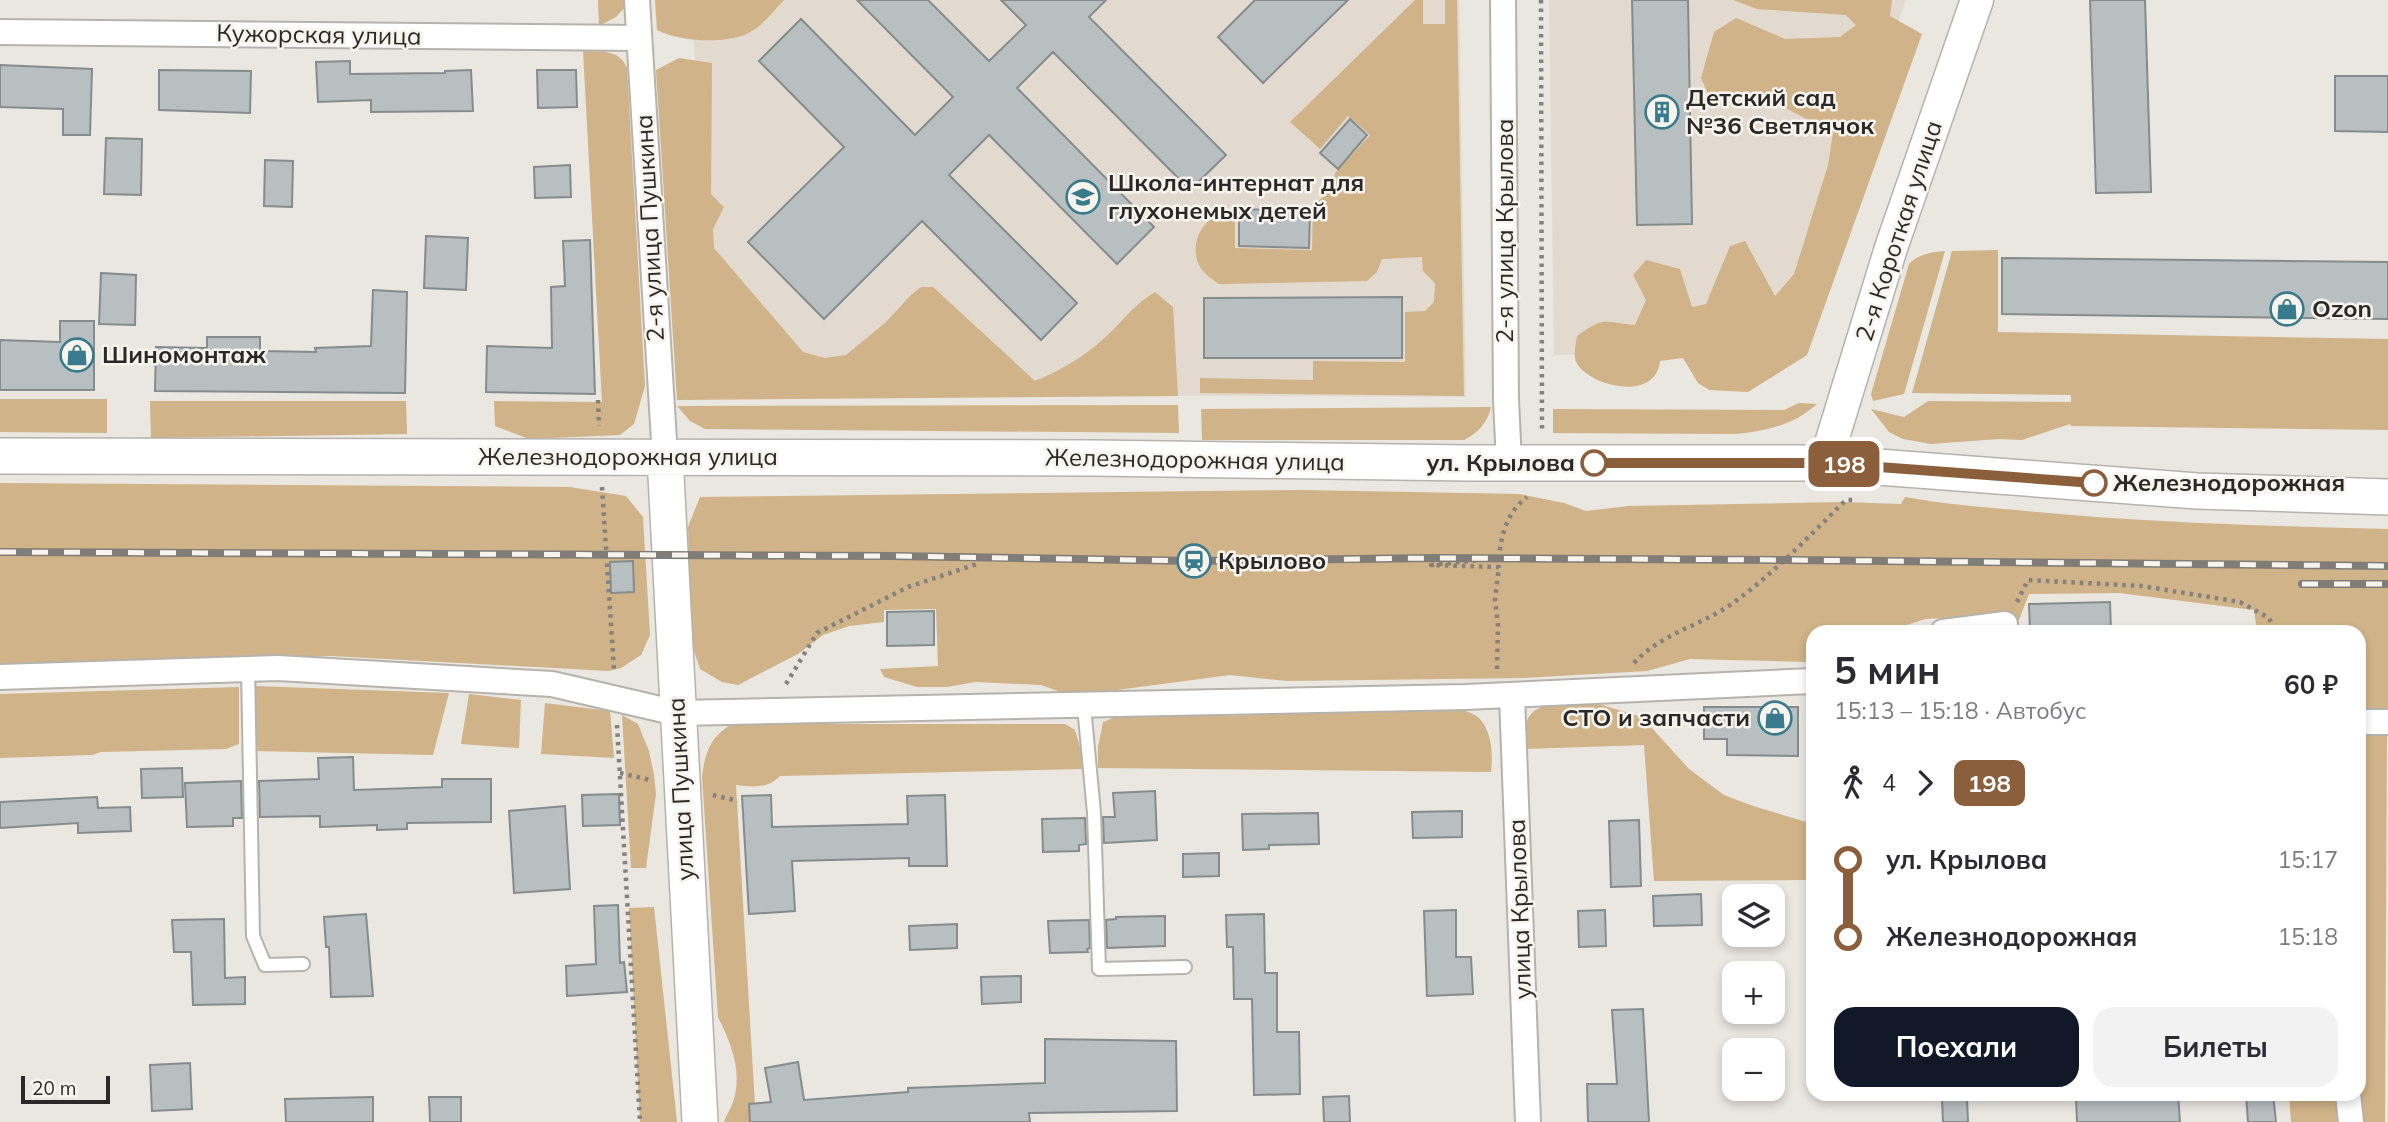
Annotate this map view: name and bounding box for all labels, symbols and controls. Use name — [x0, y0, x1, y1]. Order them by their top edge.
street label: Кужорская улица — [216, 17, 422, 51]
place label: Детский сад №36 Светлячок — [1686, 82, 1874, 140]
building icon: Детский сад №36 Светлячок — [1643, 93, 1681, 131]
street label: 2-я улица Пушкина — [628, 114, 670, 342]
street label: 2-я Короткая улица — [1848, 117, 1948, 345]
street label: 2-я улица Крылова — [1489, 119, 1519, 343]
place label: Школа-интернат для глухонемых детей — [1108, 167, 1364, 225]
school or university icon: Школа-интернат для глухонемых детей — [1064, 178, 1102, 216]
shop icon: Ozon — [2268, 290, 2306, 328]
place label: Ozon — [2312, 293, 2372, 323]
shop icon: Шиномонтаж — [58, 336, 96, 374]
place label: Шиномонтаж — [102, 339, 266, 369]
street label: Железнодорожная улица — [478, 441, 778, 471]
street label: Железнодорожная улица — [1045, 441, 1345, 477]
line badge: 198 — [1804, 441, 1884, 487]
place label: ул. Крылова — [1426, 447, 1575, 477]
text: 198 — [1822, 449, 1866, 479]
marker: ул. Крылова — [1581, 450, 1607, 476]
place label: Железнодорожная — [2113, 467, 2345, 497]
marker: Железнодорожная — [2081, 470, 2107, 496]
station icon: Крылово — [1175, 542, 1213, 580]
place label: Крылово — [1218, 545, 1326, 575]
text: 5 мин — [1834, 646, 1941, 694]
text: 60 ₽ — [2284, 668, 2338, 701]
text: 15:13 – 15:18 · Автобус — [1834, 696, 2087, 725]
street label: улица Пушкина — [660, 697, 700, 881]
shop icon: СТО и запчасти — [1756, 699, 1794, 737]
place label: СТО и запчасти — [1562, 702, 1750, 732]
icon: walk — [1834, 764, 1872, 802]
icon: forward — [1906, 764, 1944, 802]
text: 4 — [1882, 768, 1896, 797]
text: 198 — [1968, 768, 2011, 798]
street label: улица Крылова — [1501, 818, 1537, 1000]
text: ул. Крылова — [1886, 843, 2047, 876]
text: 15:17 — [2278, 845, 2338, 874]
map controls — [1722, 884, 1785, 1101]
button: layers — [1722, 884, 1785, 947]
text: Железнодорожная — [1886, 920, 2137, 953]
text: 15:18 — [2278, 922, 2338, 951]
button: + — [1722, 961, 1785, 1024]
button: Поехали — [1834, 1007, 2079, 1087]
button: Билеты — [2093, 1007, 2338, 1087]
button: − — [1722, 1038, 1785, 1101]
scale bar — [21, 1073, 110, 1105]
text: 20 m — [32, 1076, 76, 1100]

